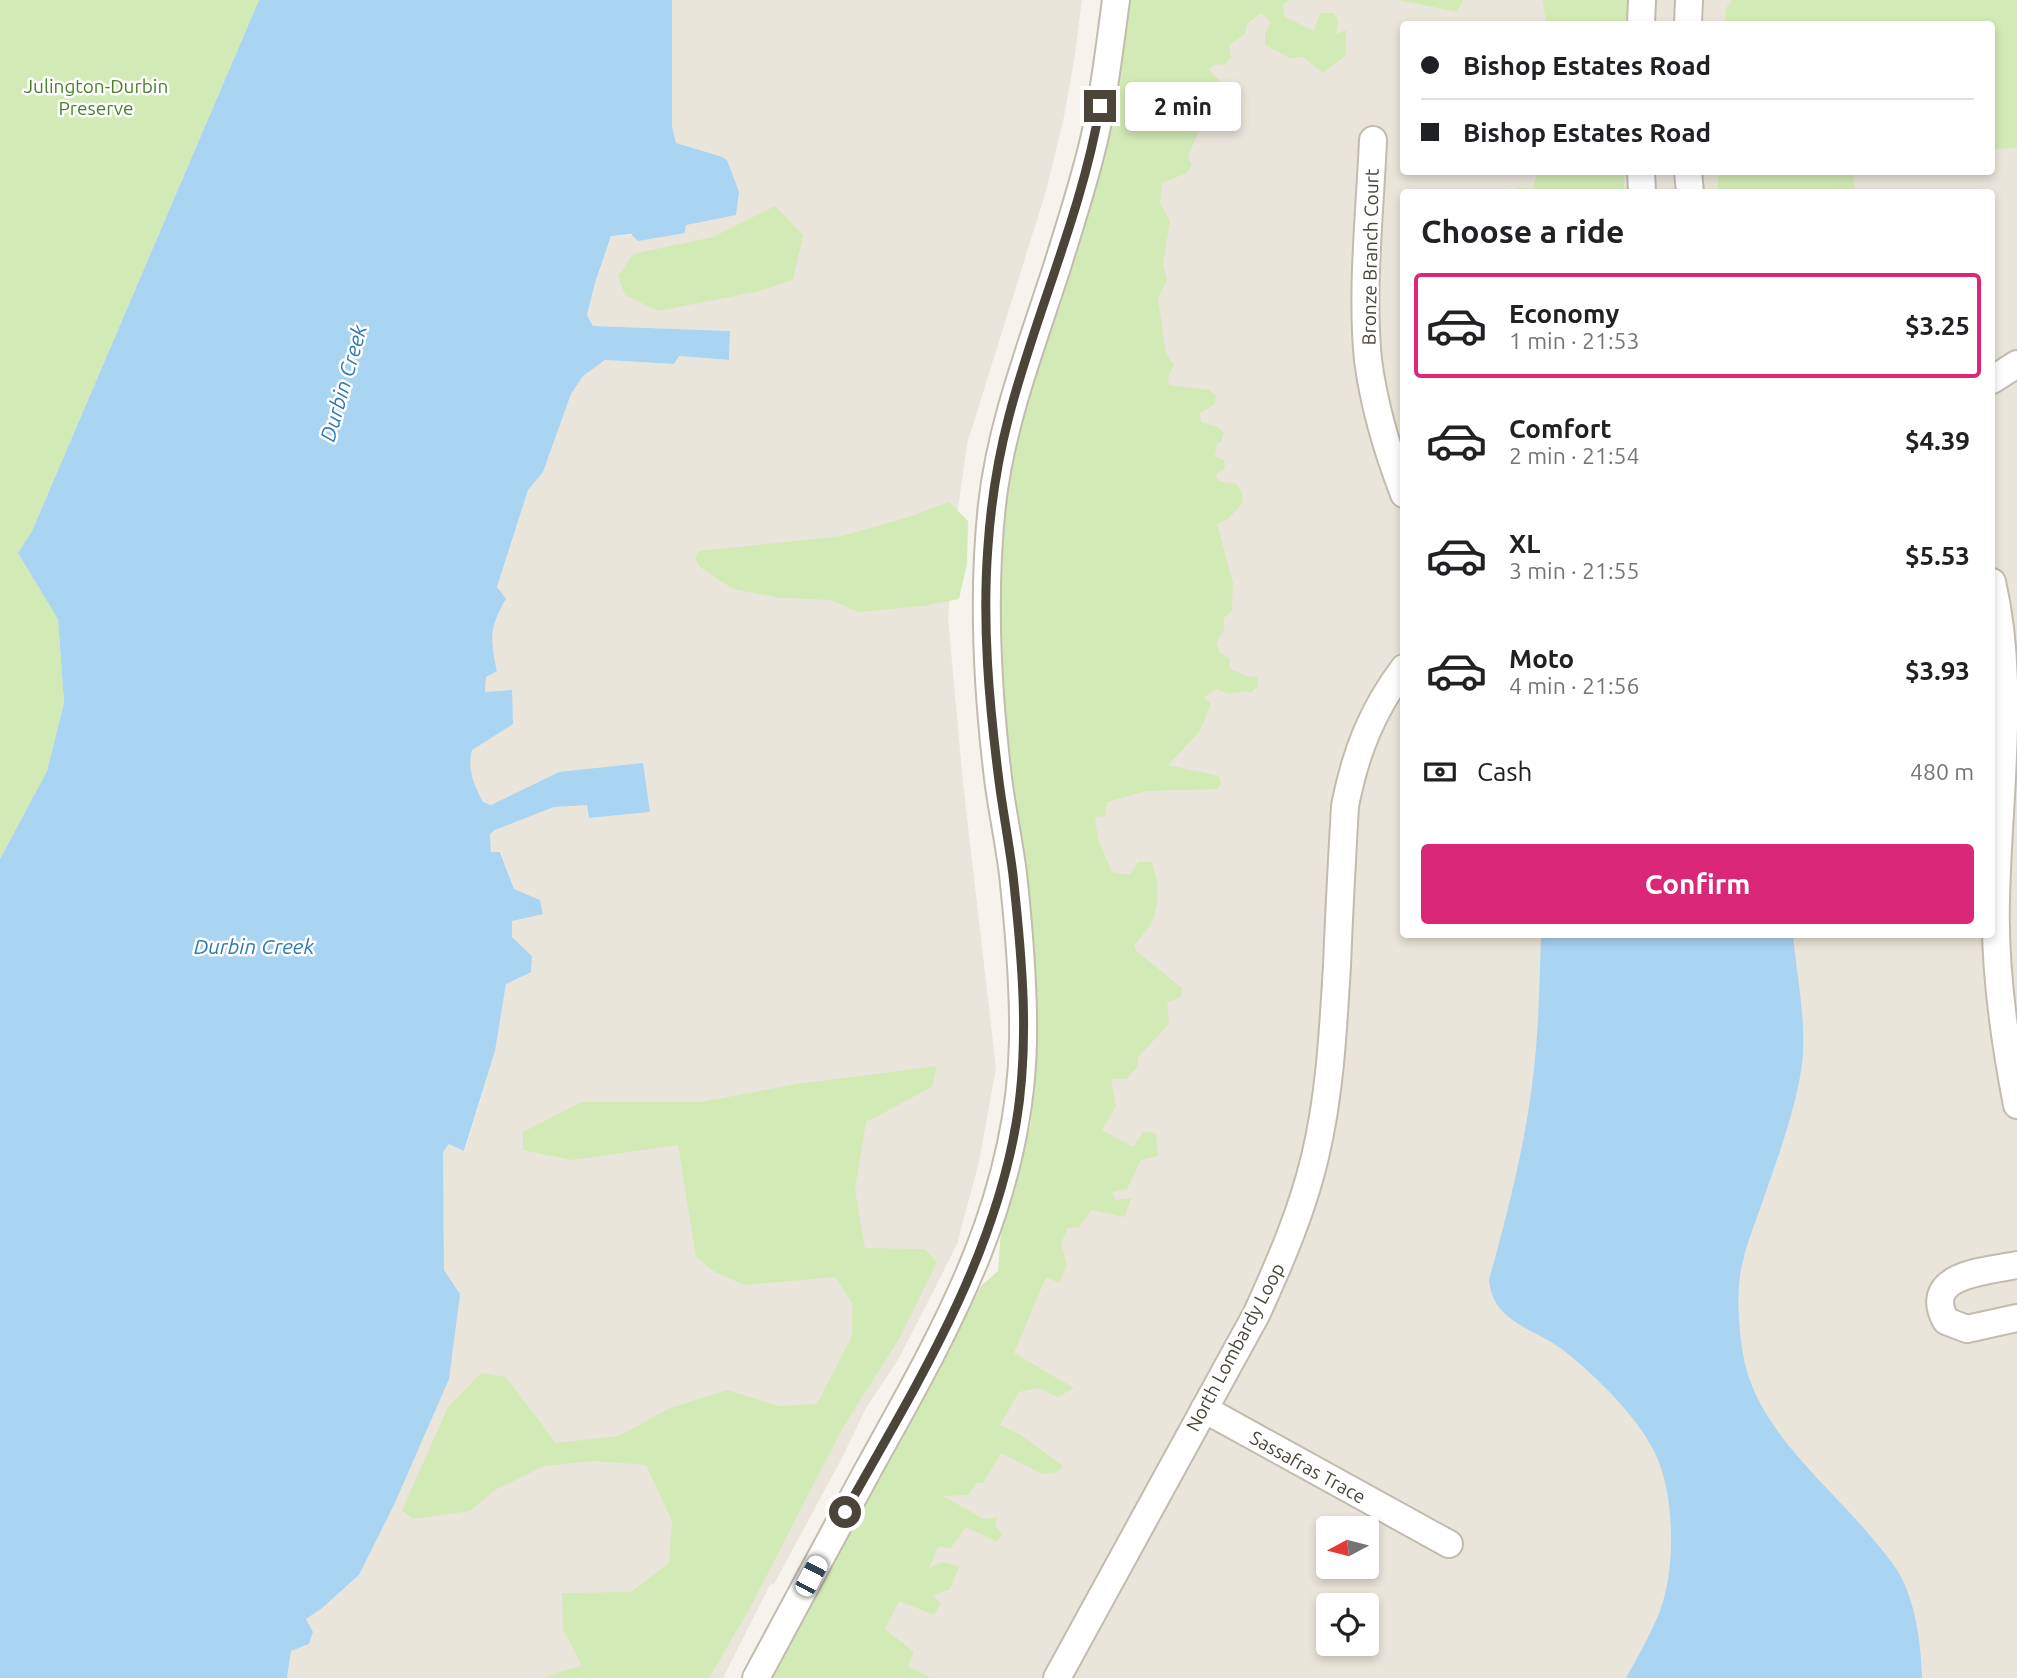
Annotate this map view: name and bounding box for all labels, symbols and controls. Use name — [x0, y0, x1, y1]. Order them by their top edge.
text: Bishop Estates Road — [1463, 51, 1711, 80]
park label: Julington-Durbin Preserve — [24, 75, 168, 119]
callout: 2 min — [1124, 82, 1240, 130]
route end — [1084, 90, 1116, 122]
text: 2 min — [1154, 94, 1212, 119]
text: Bishop Estates Road — [1463, 118, 1711, 147]
street label: Bronze Branch Court — [1357, 168, 1383, 346]
text: Choose a ride — [1421, 213, 1624, 249]
icon: car — [1425, 294, 1488, 357]
text: Economy — [1509, 299, 1619, 328]
text: $3.25 — [1905, 311, 1970, 340]
water label: Durbin Creek — [315, 322, 371, 444]
text: 1 min · 21:53 — [1509, 328, 1640, 353]
icon: car — [1425, 409, 1488, 472]
text: Comfort — [1509, 414, 1612, 443]
text: $4.39 — [1905, 426, 1970, 455]
text: 2 min · 21:54 — [1509, 443, 1640, 468]
icon: car — [1425, 524, 1488, 587]
text: XL — [1509, 529, 1540, 558]
text: $5.53 — [1905, 541, 1970, 570]
text: 3 min · 21:55 — [1509, 558, 1640, 583]
icon: car — [1425, 639, 1488, 702]
text: Moto — [1509, 644, 1574, 673]
text: $3.93 — [1905, 656, 1970, 685]
text: 4 min · 21:56 — [1509, 673, 1640, 698]
icon: cash — [1421, 753, 1459, 791]
text: Cash — [1477, 757, 1532, 786]
text: 480 m — [1910, 759, 1974, 784]
button: Confirm — [1421, 844, 1974, 924]
water label: Durbin Creek — [194, 934, 314, 958]
street label: North Lombardy Loop — [1181, 1259, 1289, 1435]
street label: Sassafras Trace — [1246, 1426, 1370, 1508]
route start — [829, 1496, 861, 1528]
north arrow — [1316, 1516, 1379, 1578]
map controls — [1316, 1516, 1379, 1656]
car — [792, 1553, 831, 1599]
button: locate — [1316, 1593, 1379, 1656]

